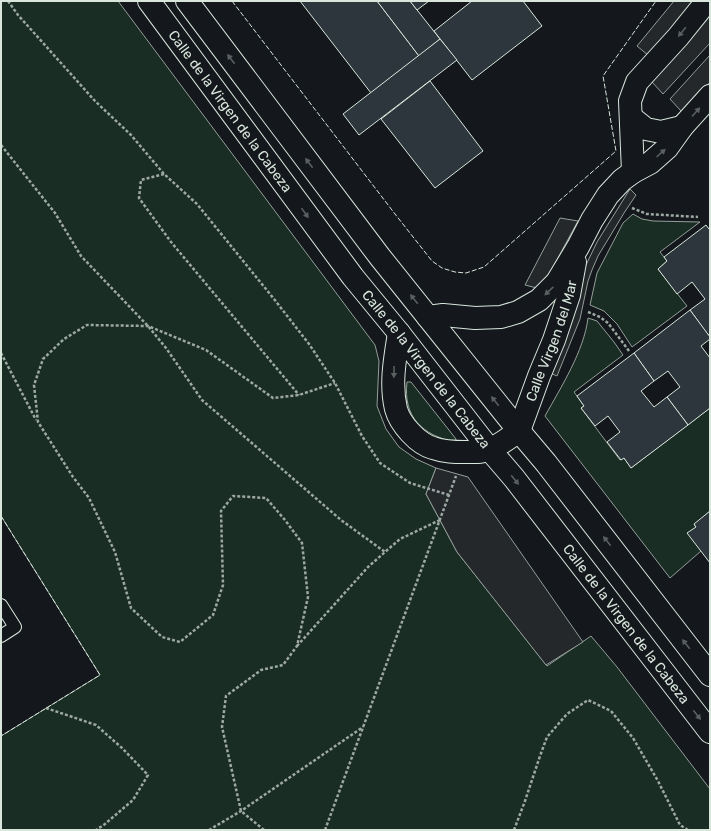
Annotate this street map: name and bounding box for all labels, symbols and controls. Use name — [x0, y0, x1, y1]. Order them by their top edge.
one-way arrow — [678, 26, 687, 37]
street label: Calle de la Virgen de la Cabeza — [165, 27, 295, 196]
one-way arrow — [226, 53, 235, 64]
one-way arrow — [691, 107, 700, 116]
one-way arrow — [655, 149, 666, 158]
one-way arrow — [305, 157, 313, 168]
one-way arrow — [301, 207, 310, 218]
street label: Calle Virgen del Mar — [522, 278, 581, 404]
one-way arrow — [544, 286, 553, 295]
street label: Calle de la Virgen de la Cabeza — [358, 287, 494, 452]
one-way arrow — [409, 293, 418, 304]
one-way arrow — [391, 366, 397, 379]
one-way arrow — [490, 395, 499, 406]
one-way arrow — [510, 474, 519, 485]
one-way arrow — [602, 536, 611, 547]
street label: Calle de la Virgen de la Cabeza — [559, 541, 693, 707]
one-way arrow — [682, 639, 690, 650]
one-way arrow — [693, 710, 702, 721]

